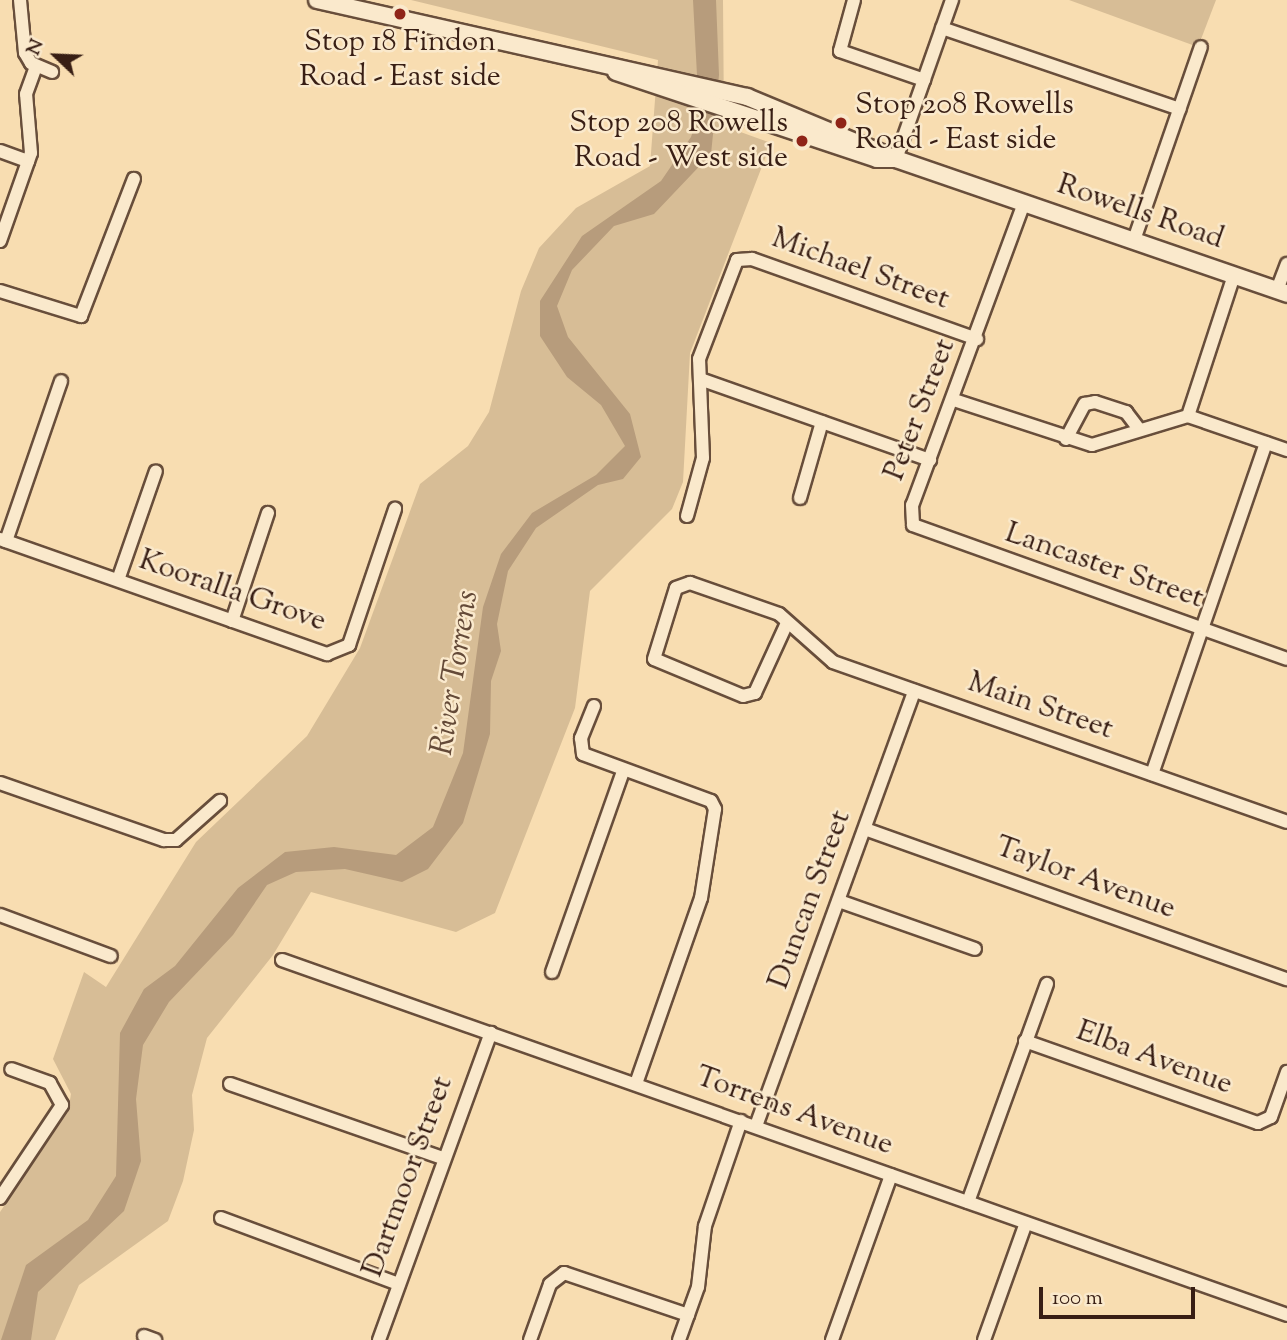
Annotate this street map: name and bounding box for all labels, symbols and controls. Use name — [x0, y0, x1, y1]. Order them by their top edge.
marker: Stop 18 Findon Road - East side — [392, 6, 408, 22]
north arrow — [21, 21, 91, 91]
place label: Stop 18 Findon Road - East side — [299, 25, 501, 96]
text: N — [21, 35, 52, 60]
place label: Stop 208 Rowells Road - East side — [855, 88, 1074, 158]
place label: Stop 208 Rowells Road - West side — [569, 106, 788, 176]
marker: Stop 208 Rowells Road - East side — [833, 115, 849, 131]
marker: Stop 208 Rowells Road - West side — [794, 133, 810, 149]
street label: Rowells Road — [1052, 168, 1228, 258]
street label: Michael Street — [766, 221, 954, 319]
street label: Peter Street — [878, 334, 964, 486]
street label: Lancaster Street — [1000, 516, 1208, 618]
street label: Kooralla Grove — [134, 543, 330, 641]
water label: River Torrens — [424, 588, 488, 758]
street label: Main Street — [963, 665, 1117, 749]
street label: Duncan Street — [762, 806, 860, 994]
street label: Taylor Avenue — [990, 830, 1180, 928]
street label: Elba Avenue — [1071, 1014, 1237, 1104]
street label: Torrens Avenue — [690, 1060, 898, 1164]
street label: Dartmoor Street — [356, 1072, 462, 1282]
scale bar — [1042, 1274, 1198, 1318]
text: 100 m — [1052, 1284, 1103, 1314]

